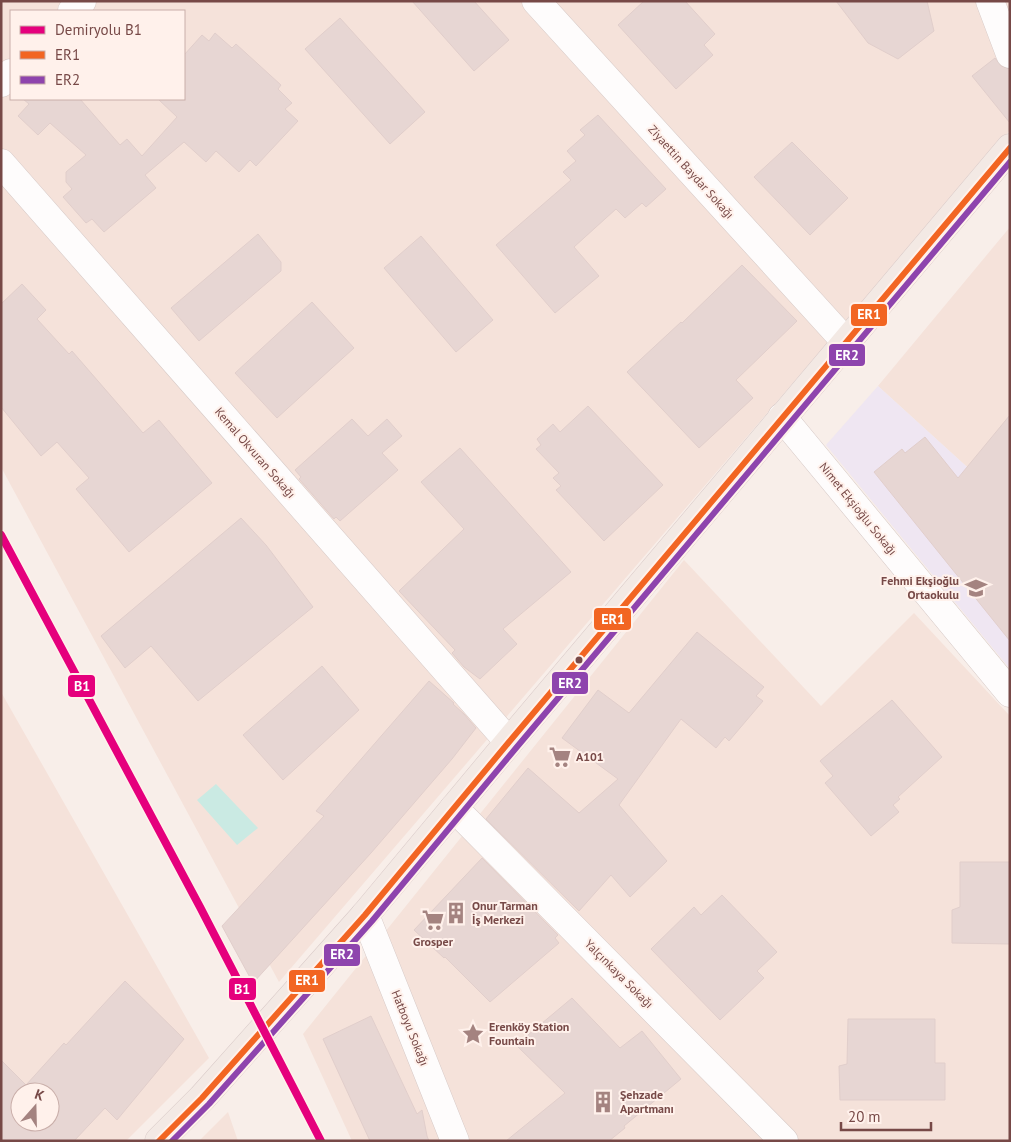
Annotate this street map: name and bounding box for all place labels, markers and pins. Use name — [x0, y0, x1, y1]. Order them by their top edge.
place label: Fehmi Ekşioğlu Ortaokulu — [881, 573, 959, 602]
school or university icon: Fehmi Ekşioğlu Ortaokulu — [963, 575, 989, 601]
unlabelled marker — [574, 655, 584, 665]
supermarket icon: A101 — [547, 744, 573, 770]
place label: A101 — [576, 749, 604, 764]
place label: Onur Tarman İş Merkezi — [472, 898, 538, 927]
building icon: Onur Tarman İş Merkezi — [443, 900, 469, 926]
supermarket icon: Grosper — [420, 907, 446, 933]
place label: Grosper — [413, 934, 454, 949]
place label: Erenköy Station Fountain — [489, 1019, 569, 1048]
place icon: Erenköy Station Fountain — [460, 1021, 486, 1047]
place label: Şehzade Apartmanı — [620, 1087, 674, 1116]
building icon: Şehzade Apartmanı — [590, 1089, 616, 1115]

